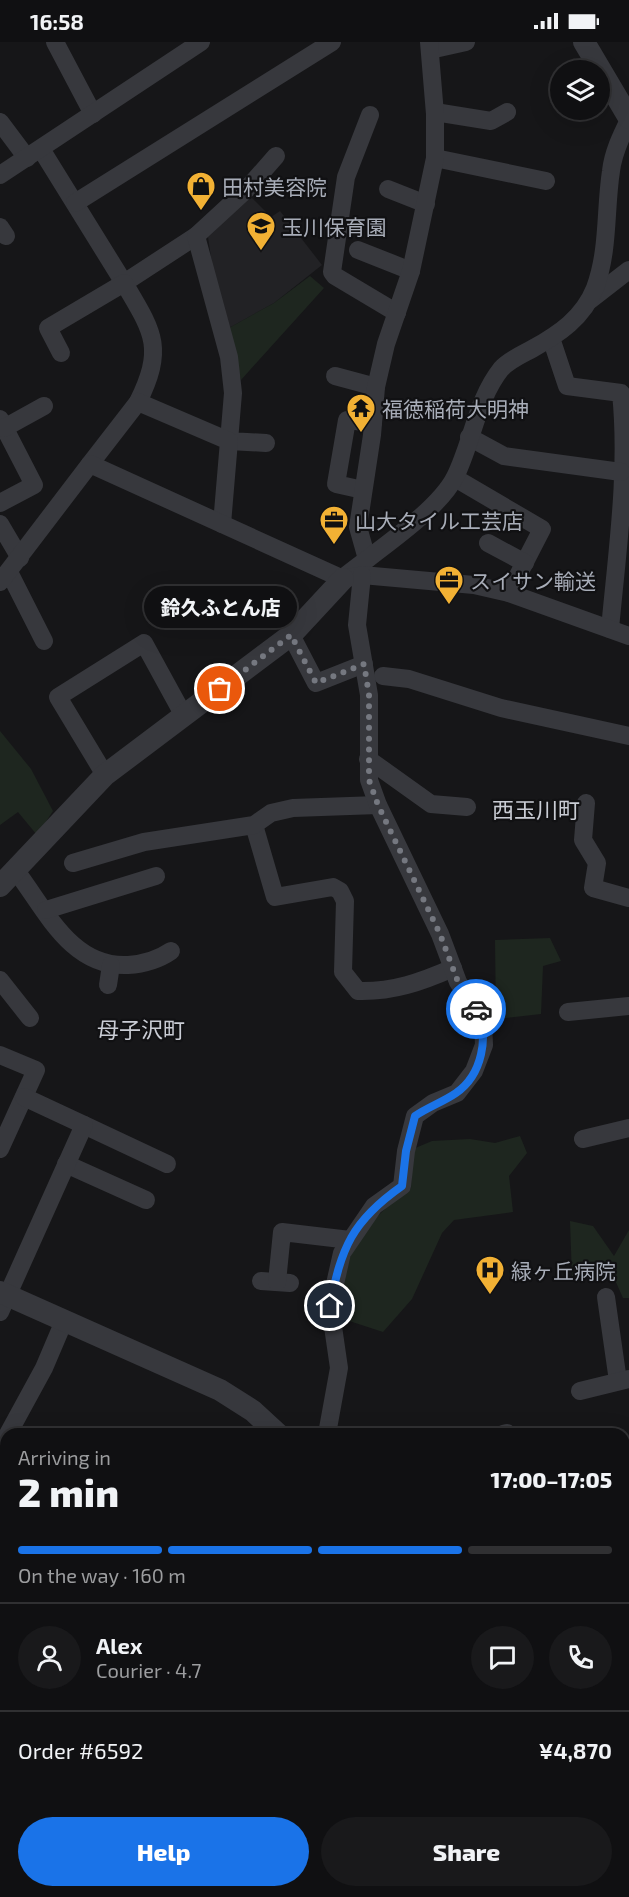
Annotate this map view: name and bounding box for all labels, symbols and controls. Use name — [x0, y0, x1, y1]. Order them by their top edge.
text: 16:58 — [30, 8, 84, 34]
map controls — [550, 60, 610, 120]
button: layers — [550, 60, 610, 120]
shop icon: 田村美容院 — [185, 170, 217, 212]
place label: 田村美容院 — [222, 174, 327, 199]
school or university icon: 玉川保育園 — [245, 210, 277, 252]
place label: 玉川保育園 — [282, 214, 387, 239]
temple icon: 福徳稲荷大明神 — [345, 392, 377, 434]
place label: 福徳稲荷大明神 — [382, 396, 529, 421]
office icon: 山大タイル工芸店 — [318, 504, 350, 546]
place label: 山大タイル工芸店 — [355, 508, 523, 533]
office icon: スイサン輸送 — [433, 564, 465, 606]
place label: スイサン輸送 — [470, 568, 596, 593]
callout: 鈴久ふとん店 — [144, 587, 296, 629]
text: 鈴久ふとん店 — [161, 595, 281, 619]
pin — [194, 663, 245, 714]
icon: bag — [203, 672, 236, 705]
district label: 西玉川町 — [492, 796, 580, 822]
courier — [446, 979, 506, 1039]
icon: car — [460, 993, 493, 1026]
district label: 母子沢町 — [97, 1016, 185, 1042]
hospital icon: 緑ヶ丘病院 — [474, 1254, 506, 1296]
place label: 緑ヶ丘病院 — [511, 1258, 616, 1283]
pin — [304, 1280, 355, 1331]
icon: home — [313, 1289, 346, 1322]
text: Arriving in — [18, 1445, 111, 1469]
text: 17:00–17:05 — [491, 1466, 612, 1492]
text: 2 min — [18, 1468, 119, 1515]
text: On the way · 160 m — [18, 1563, 186, 1587]
button: person — [18, 1626, 81, 1689]
button: chat — [471, 1626, 534, 1689]
button: phone — [549, 1626, 612, 1689]
text: Alex — [96, 1632, 142, 1658]
text: Courier · 4.7 — [96, 1658, 202, 1682]
text: Order #6592 — [18, 1737, 143, 1763]
text: ¥4,870 — [539, 1737, 612, 1763]
button: Help — [18, 1817, 309, 1886]
button: Share — [321, 1817, 612, 1886]

